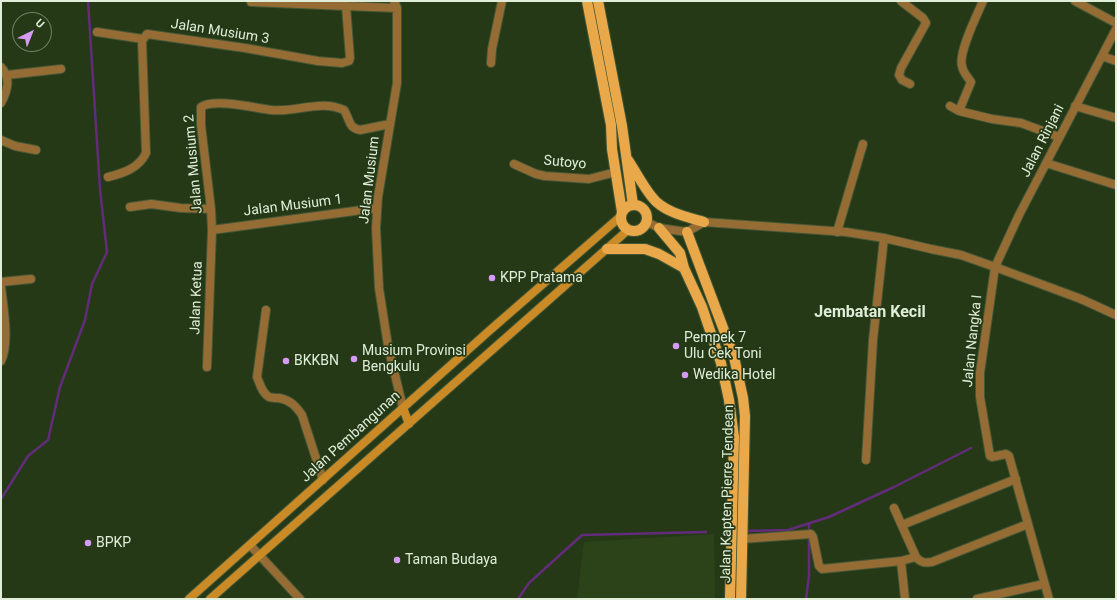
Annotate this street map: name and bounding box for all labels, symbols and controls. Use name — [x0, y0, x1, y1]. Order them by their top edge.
north arrow — [12, 12, 52, 52]
text: U — [33, 16, 47, 31]
street label: Jalan Musium 3 — [170, 16, 270, 48]
street label: Jalan Rinjani — [1017, 102, 1069, 180]
street label: Jalan Musium 2 — [181, 114, 207, 214]
street label: Jalan Musium — [356, 135, 384, 225]
street label: Sutoyo — [543, 153, 587, 173]
street label: Jalan Musium 1 — [243, 192, 343, 220]
street label: Jalan Ketua — [187, 261, 207, 335]
place label: KPP Pratama — [500, 270, 583, 286]
marker: KPP Pratama — [487, 273, 497, 283]
street label: Jalan Nangka I — [960, 294, 986, 388]
district label: Jembatan Kecil — [814, 303, 926, 323]
place label: Pempek 7 Ulu Cek Toni — [684, 330, 762, 362]
marker: Pempek 7 Ulu Cek Toni — [671, 341, 681, 351]
place label: Musium Provinsi Bengkulu — [362, 343, 466, 376]
place label: BKKBN — [294, 353, 339, 369]
marker: Musium Provinsi Bengkulu — [349, 354, 359, 364]
marker: BKKBN — [281, 356, 291, 366]
place label: Wedika Hotel — [693, 367, 775, 383]
marker: Wedika Hotel — [680, 370, 690, 380]
street label: Jalan Pembangunan — [298, 388, 404, 486]
street label: Jalan Kapten Pierre Tendean — [718, 405, 738, 583]
place label: BPKP — [96, 535, 131, 551]
marker: BPKP — [83, 538, 93, 548]
place label: Taman Budaya — [405, 552, 497, 568]
marker: Taman Budaya — [392, 555, 402, 565]

